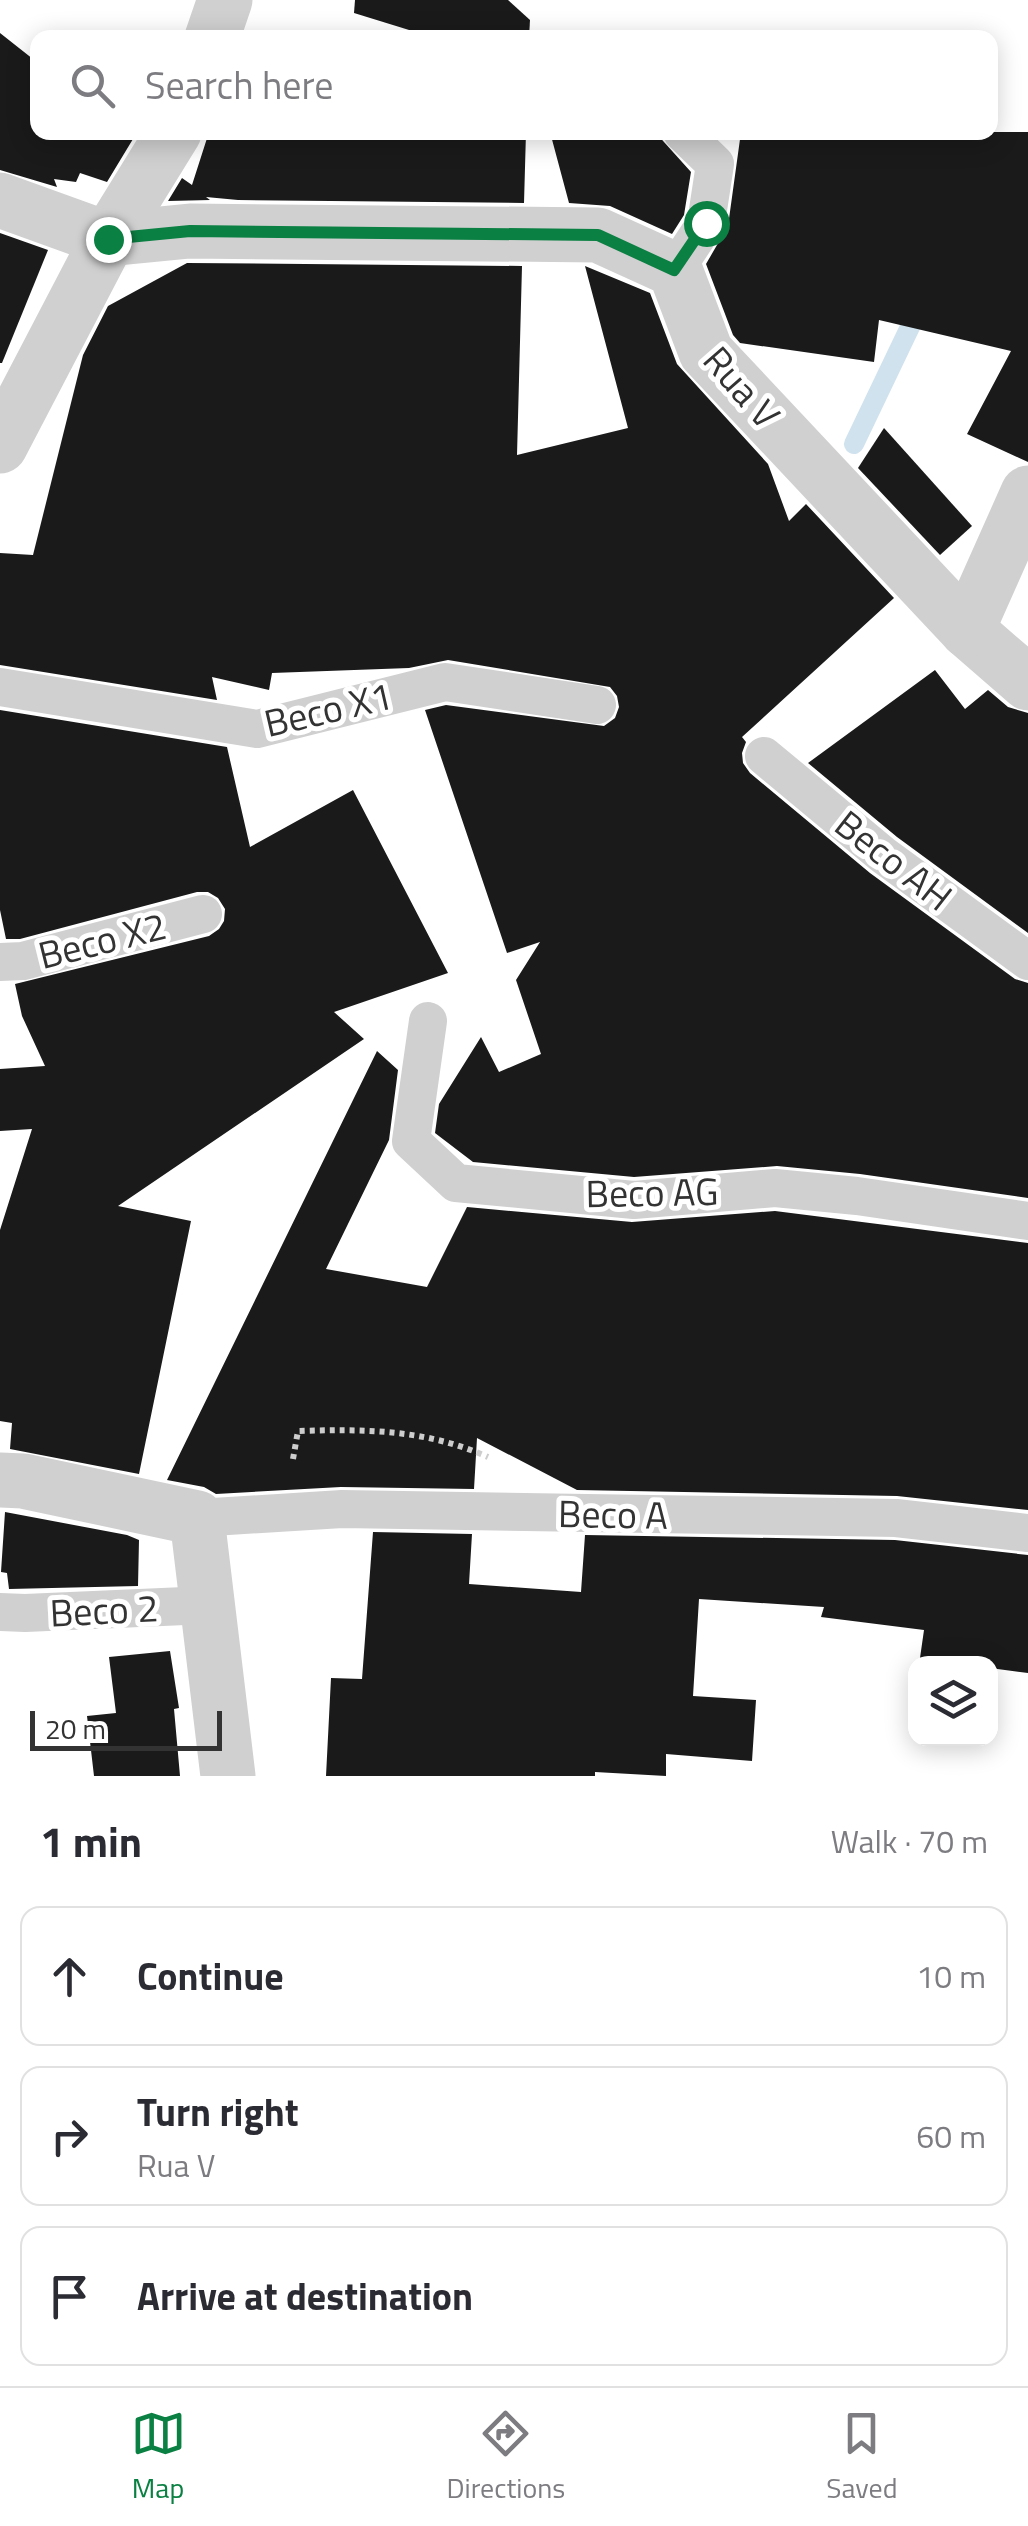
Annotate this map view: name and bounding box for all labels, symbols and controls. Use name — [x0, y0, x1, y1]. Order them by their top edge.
search box — [30, 30, 998, 140]
text: Search here — [145, 56, 333, 114]
icon: search — [65, 58, 120, 113]
route start — [684, 201, 730, 247]
route end — [86, 217, 132, 263]
street label: Rua V — [690, 333, 794, 441]
street label: Beco X1 — [258, 666, 398, 752]
street label: Beco AH — [823, 795, 965, 925]
street label: Beco X2 — [32, 896, 172, 984]
street label: Beco AG — [585, 1162, 719, 1222]
street label: Beco A — [557, 1484, 669, 1544]
street label: Beco 2 — [48, 1578, 160, 1642]
map controls — [908, 1656, 998, 1746]
button: layers — [908, 1656, 998, 1746]
scale bar — [30, 1706, 222, 1750]
text: 20 m — [45, 1707, 106, 1750]
text: 1 min — [40, 1809, 142, 1873]
text: Walk · 70 m — [831, 1817, 988, 1865]
text: Continue — [137, 1947, 284, 2005]
icon: ahead — [42, 1949, 97, 2004]
text: 10 m — [916, 1952, 986, 2000]
text: Turn right — [137, 2083, 299, 2141]
icon: right — [42, 2109, 97, 2164]
text: 60 m — [916, 2112, 986, 2160]
text: Rua V — [137, 2141, 215, 2189]
text: Arrive at destination — [137, 2267, 473, 2325]
icon: arrive — [42, 2269, 97, 2324]
tab: Map — [131, 2406, 186, 2509]
tab: Directions — [447, 2406, 565, 2509]
tab: Saved — [826, 2406, 897, 2509]

